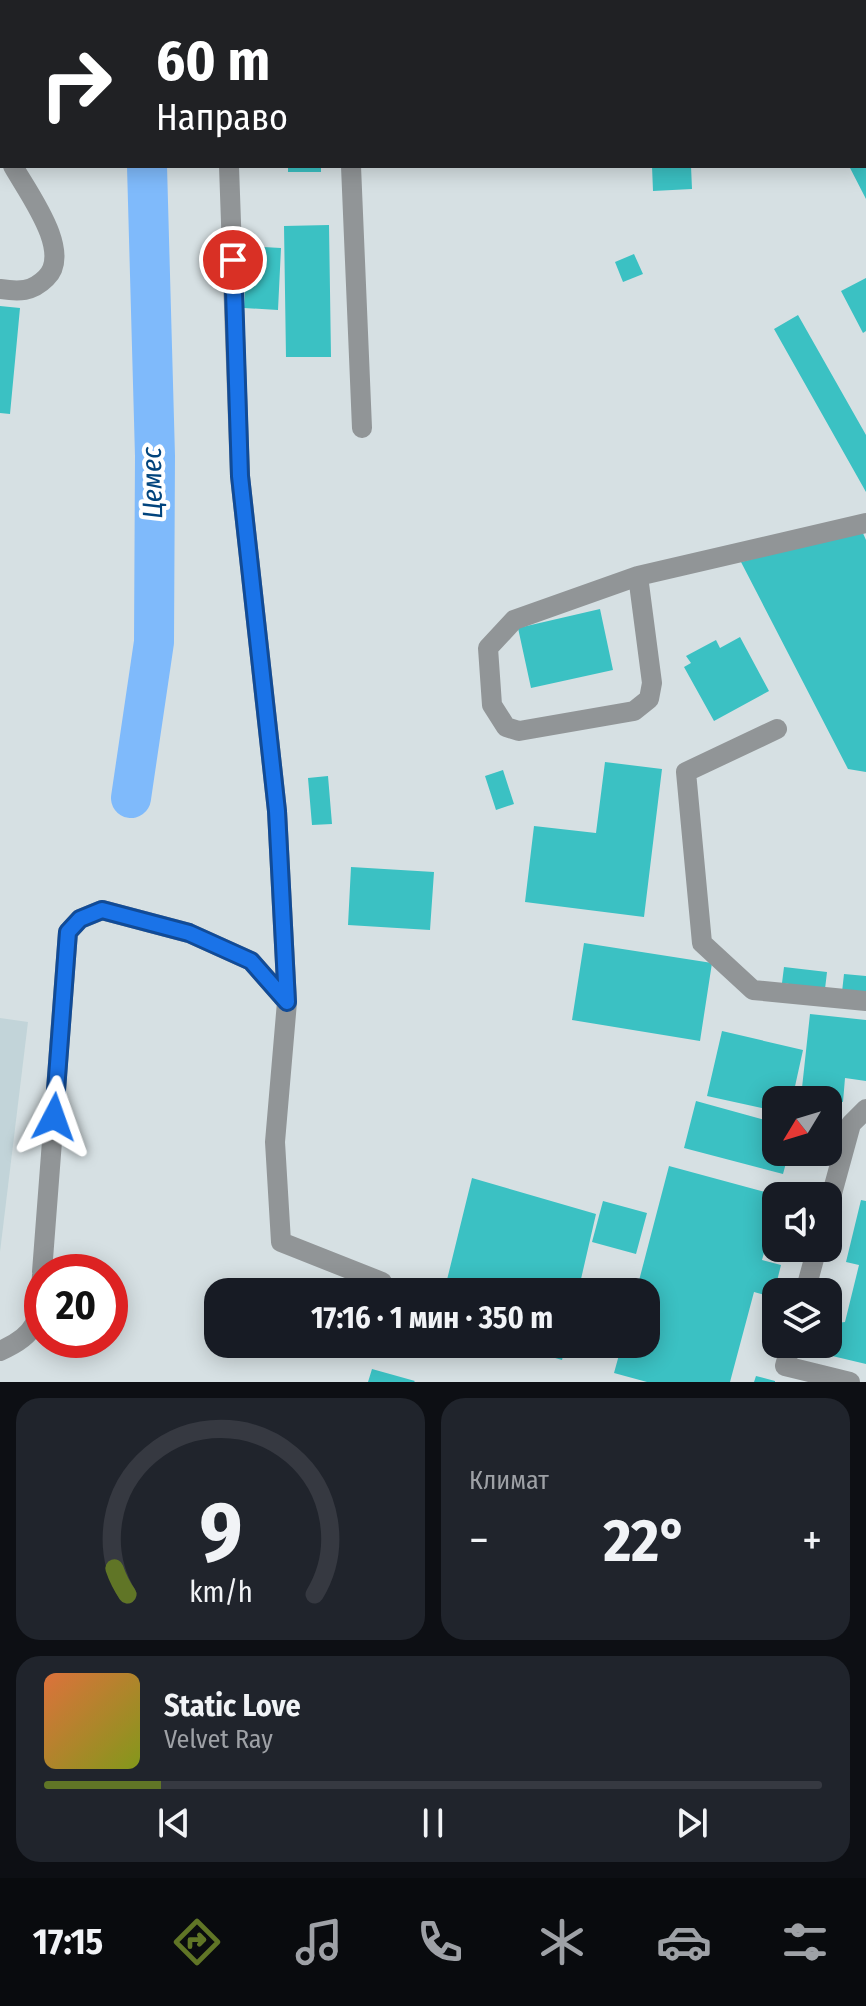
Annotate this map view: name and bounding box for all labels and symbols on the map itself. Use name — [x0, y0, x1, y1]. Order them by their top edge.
pin — [199, 226, 267, 294]
water label: Цемес — [135, 446, 169, 519]
position arrow — [12, 1075, 96, 1159]
north arrow — [762, 1086, 842, 1166]
speed limit sign: 20 — [24, 1254, 128, 1358]

